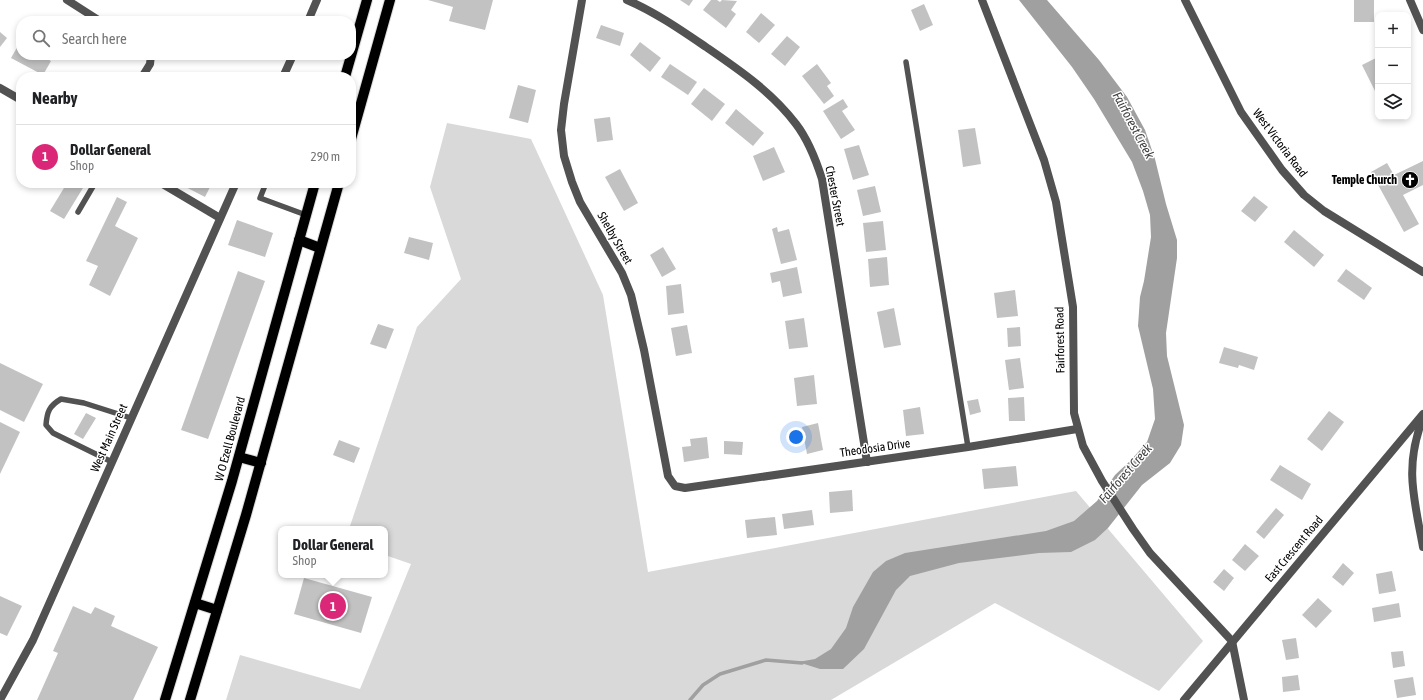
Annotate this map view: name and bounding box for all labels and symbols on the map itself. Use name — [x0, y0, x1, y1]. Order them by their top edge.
water label: Fairforest Creek — [1110, 89, 1158, 161]
street label: West Victoria Road — [1250, 106, 1310, 180]
street label: Chester Street — [822, 165, 848, 228]
church icon: Temple Church — [1400, 170, 1420, 190]
place label: Temple Church — [1332, 173, 1397, 187]
street label: Shelby Street — [594, 209, 636, 267]
street label: Fairforest Road — [1052, 307, 1068, 373]
street label: W O Ezell Boulevard — [212, 395, 248, 483]
street label: West Main Street — [88, 401, 131, 474]
your location — [786, 427, 806, 447]
street label: Theodosia Drive — [839, 436, 911, 460]
water label: Fairforest Creek — [1096, 440, 1155, 506]
street label: East Crescent Road — [1262, 513, 1326, 585]
pin: 1 — [320, 591, 346, 621]

